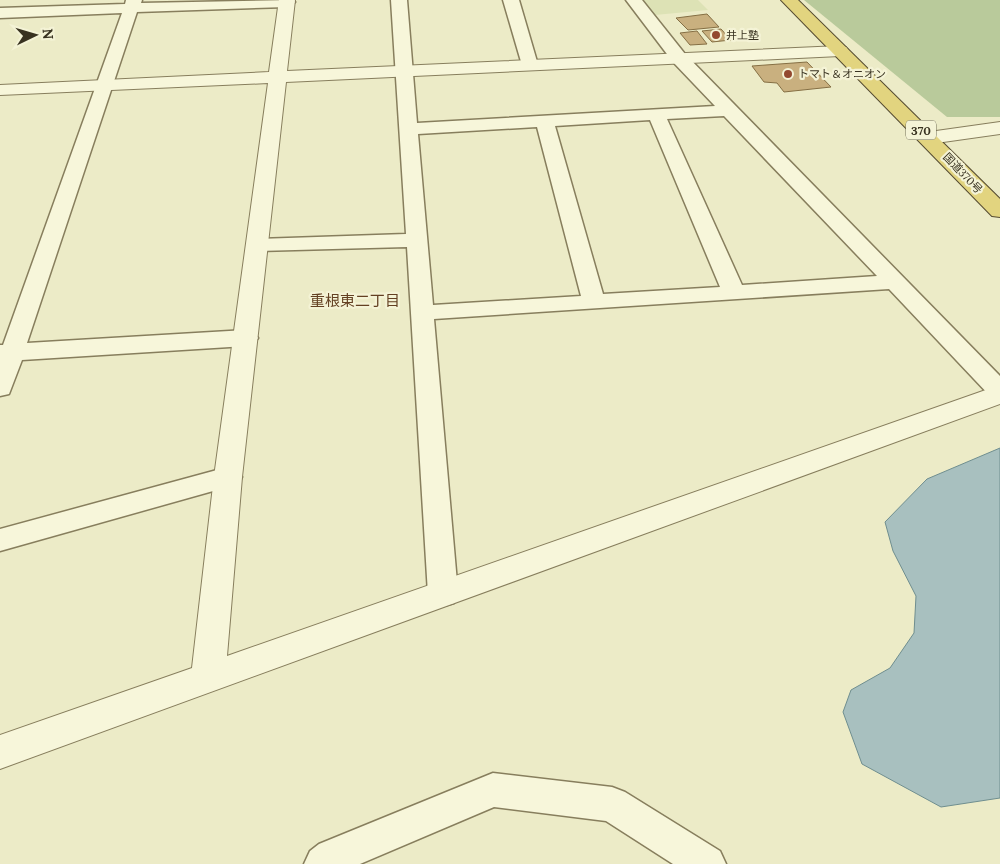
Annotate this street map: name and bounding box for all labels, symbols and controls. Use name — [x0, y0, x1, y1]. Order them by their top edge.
north arrow — [10, 10, 60, 60]
text: N — [39, 28, 57, 40]
place label: 井上塾 — [726, 28, 759, 42]
marker: 井上塾 — [710, 29, 722, 41]
place label: トマト＆オニオン — [798, 67, 886, 81]
marker: トマト＆オニオン — [782, 68, 794, 80]
road number: 370 — [906, 120, 936, 140]
street label: 国道370号 — [940, 150, 986, 196]
district label: 重根東二丁目 — [310, 291, 400, 310]

